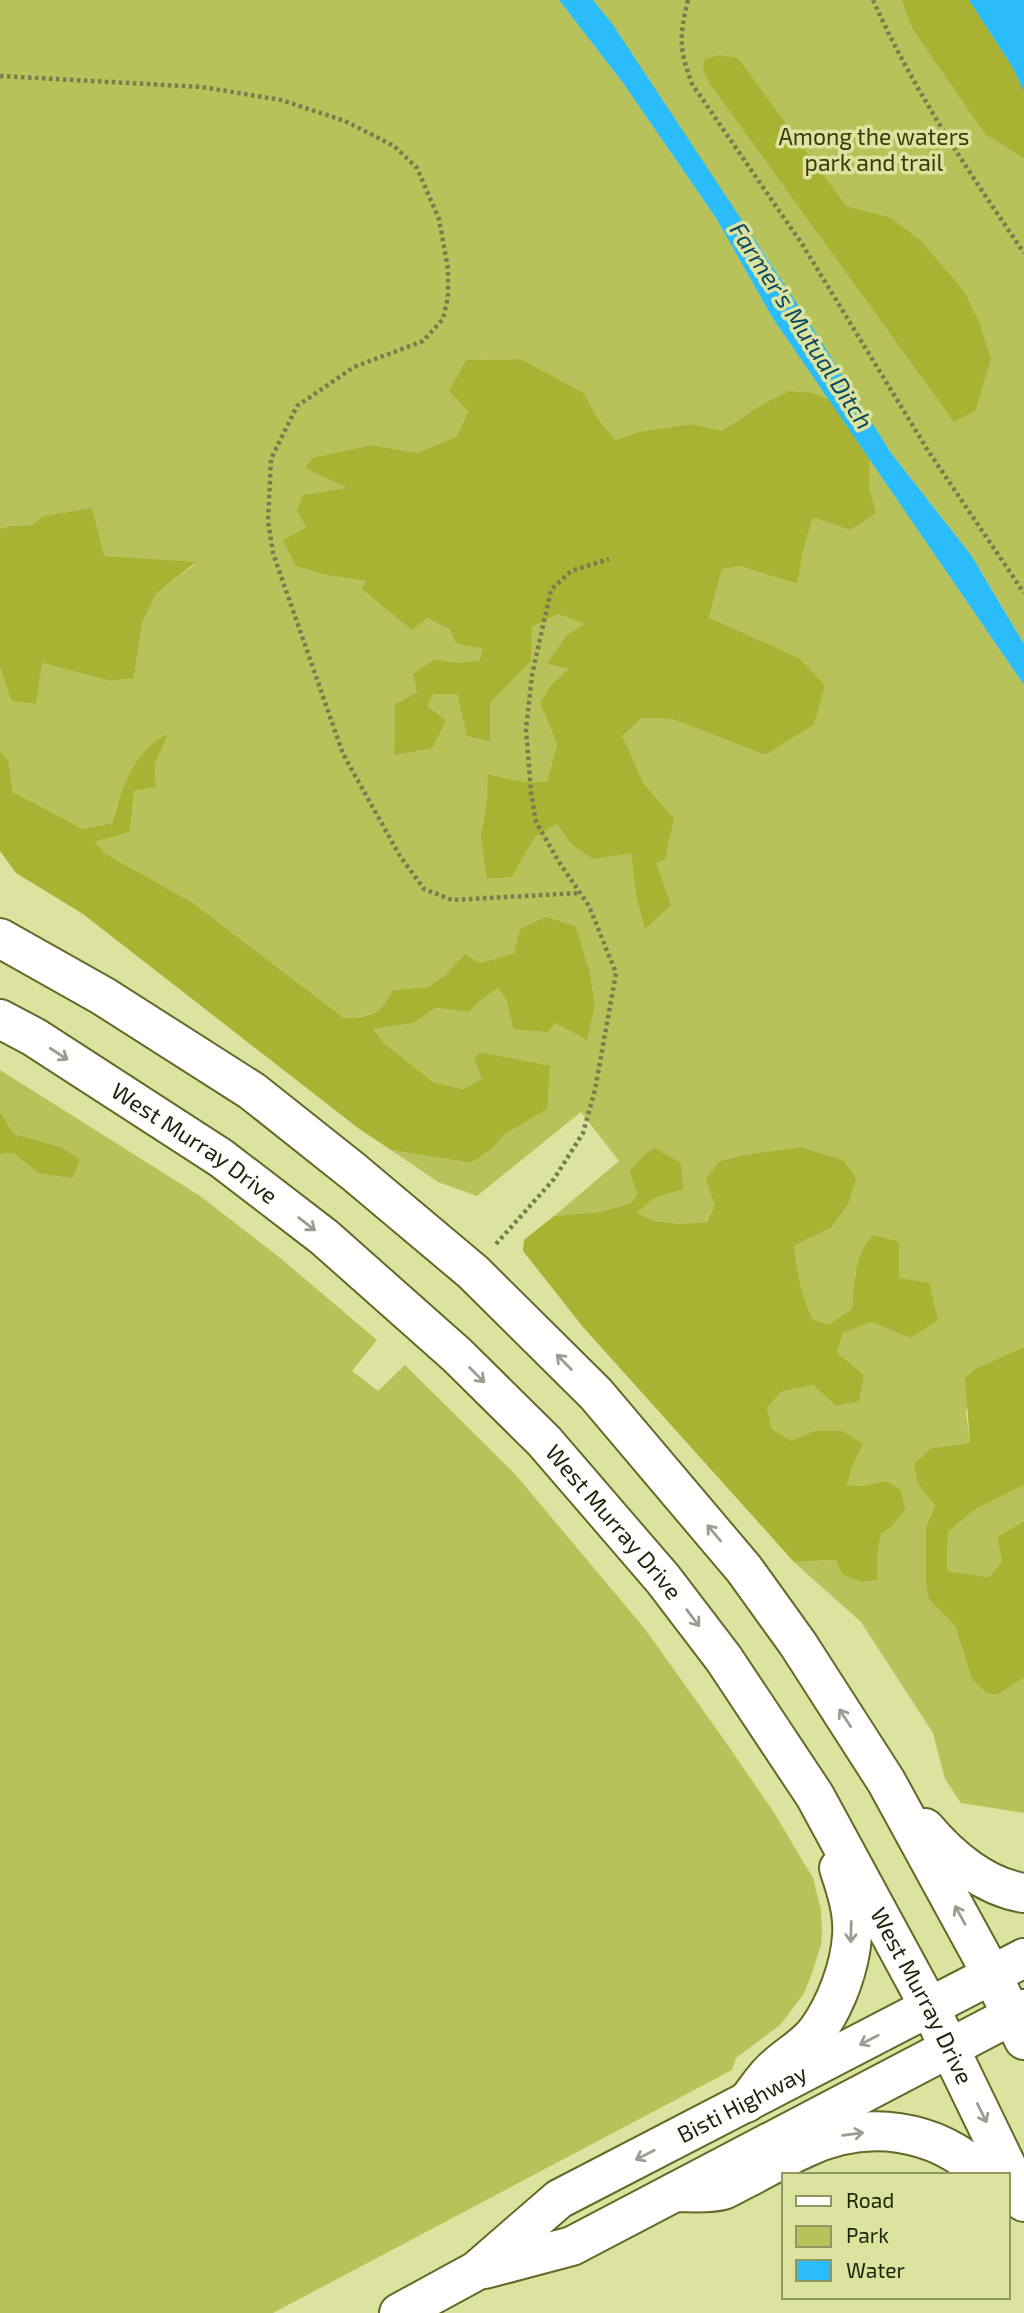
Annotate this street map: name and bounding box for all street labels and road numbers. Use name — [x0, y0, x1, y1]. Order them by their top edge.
street label: West Murray Drive — [107, 1076, 284, 1209]
street label: West Murray Drive — [540, 1438, 688, 1605]
street label: West Murray Drive — [865, 1902, 980, 2088]
street label: Bisti Highway — [672, 2058, 811, 2148]

